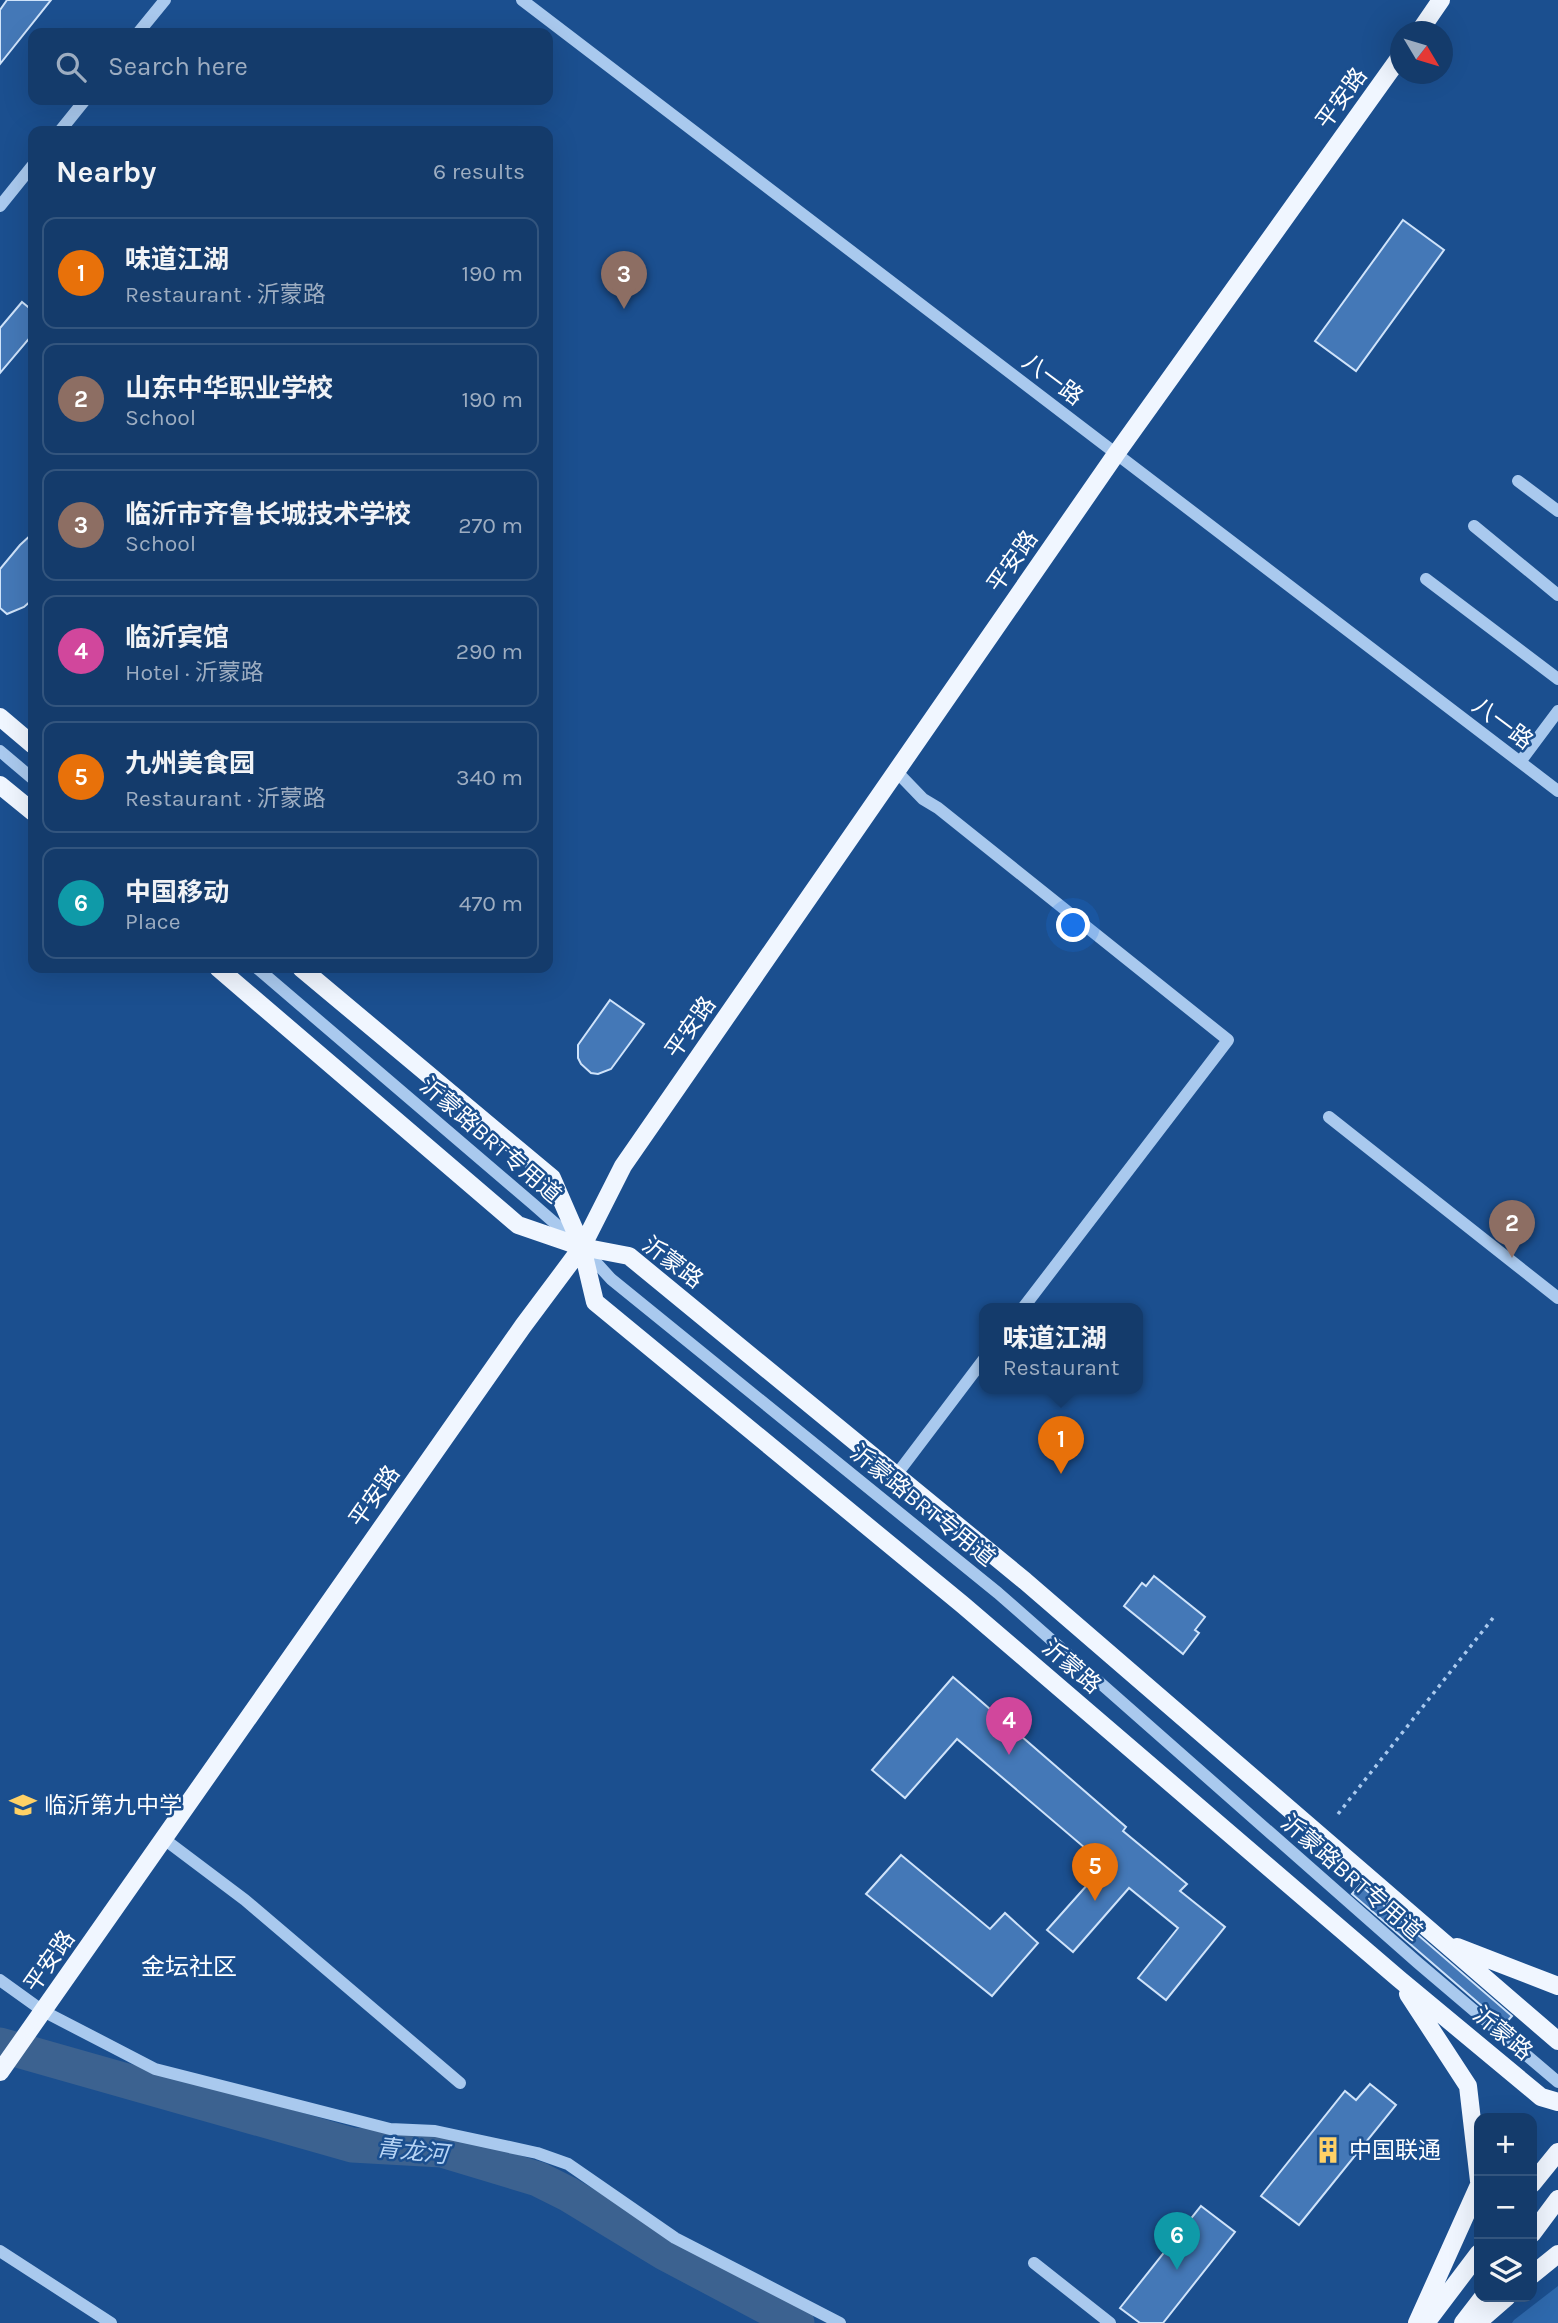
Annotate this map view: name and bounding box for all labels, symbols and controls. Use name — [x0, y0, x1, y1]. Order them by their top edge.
north arrow — [1390, 21, 1453, 84]
search box — [28, 28, 553, 105]
icon: search — [52, 48, 90, 86]
text: Search here — [108, 51, 248, 82]
street label: 平安路 — [1310, 62, 1373, 134]
text: Nearby — [56, 154, 156, 190]
text: 6 results — [433, 158, 525, 185]
text: 味道江湖 — [125, 244, 229, 275]
pin: 3 — [601, 251, 647, 309]
text: 1 — [77, 260, 85, 287]
text: 190 m — [461, 260, 523, 287]
text: Restaurant · 沂蒙路 — [125, 281, 326, 308]
street label: 八一路 — [1017, 348, 1088, 411]
text: 山东中华职业学校 — [125, 373, 333, 404]
text: 2 — [74, 386, 88, 413]
text: 190 m — [461, 386, 523, 413]
text: School — [125, 404, 196, 431]
text: 临沂市齐鲁长城技术学校 — [125, 499, 411, 530]
text: 3 — [74, 512, 88, 539]
text: 270 m — [458, 512, 523, 539]
street label: 平安路 — [982, 525, 1043, 597]
text: School — [125, 530, 196, 557]
text: 临沂宾馆 — [125, 622, 229, 653]
text: 4 — [74, 638, 88, 665]
text: 290 m — [456, 638, 523, 665]
text: Hotel · 沂蒙路 — [125, 659, 264, 686]
street label: 八一路 — [1467, 692, 1538, 755]
text: 九州美食园 — [125, 748, 255, 779]
text: 5 — [74, 764, 88, 791]
text: 340 m — [456, 764, 523, 791]
text: Restaurant · 沂蒙路 — [125, 785, 326, 812]
text: 中国移动 — [125, 877, 229, 908]
text: 6 — [74, 890, 88, 917]
text: 470 m — [459, 890, 523, 917]
text: Place — [125, 908, 181, 935]
your location — [1056, 908, 1090, 942]
street label: 平安路 — [660, 991, 721, 1063]
street label: 沂蒙路BRT专用道 — [415, 1072, 567, 1209]
pin: 2 — [1489, 1200, 1535, 1258]
street label: 沂蒙路 — [637, 1231, 708, 1294]
popup — [979, 1303, 1143, 1394]
text: 味道江湖 — [1003, 1323, 1107, 1354]
text: Restaurant — [1003, 1354, 1119, 1381]
pin: 1 — [1038, 1416, 1084, 1474]
street label: 沂蒙路BRT专用道 — [845, 1439, 1000, 1572]
street label: 平安路 — [344, 1460, 405, 1532]
street label: 沂蒙路 — [1037, 1634, 1107, 1699]
pin: 4 — [986, 1697, 1032, 1755]
school or university icon: 临沂第九中学 — [8, 1790, 38, 1820]
place label: 临沂第九中学 — [44, 1792, 182, 1819]
street label: 沂蒙路BRT专用道 — [1276, 1809, 1428, 1946]
pin: 5 — [1072, 1843, 1118, 1901]
street label: 平安路 — [19, 1925, 80, 1997]
district label: 金坛社区 — [141, 1953, 237, 1981]
street label: 沂蒙路 — [1468, 2001, 1538, 2066]
map controls — [1474, 2113, 1537, 2302]
button: + — [1474, 2113, 1537, 2176]
water label: 青龙河 — [375, 2133, 453, 2169]
building icon: 中国联通 — [1313, 2135, 1343, 2165]
place label: 中国联通 — [1349, 2137, 1441, 2164]
button: − — [1474, 2176, 1537, 2239]
pin: 6 — [1154, 2212, 1200, 2270]
button: layers — [1474, 2239, 1537, 2302]

